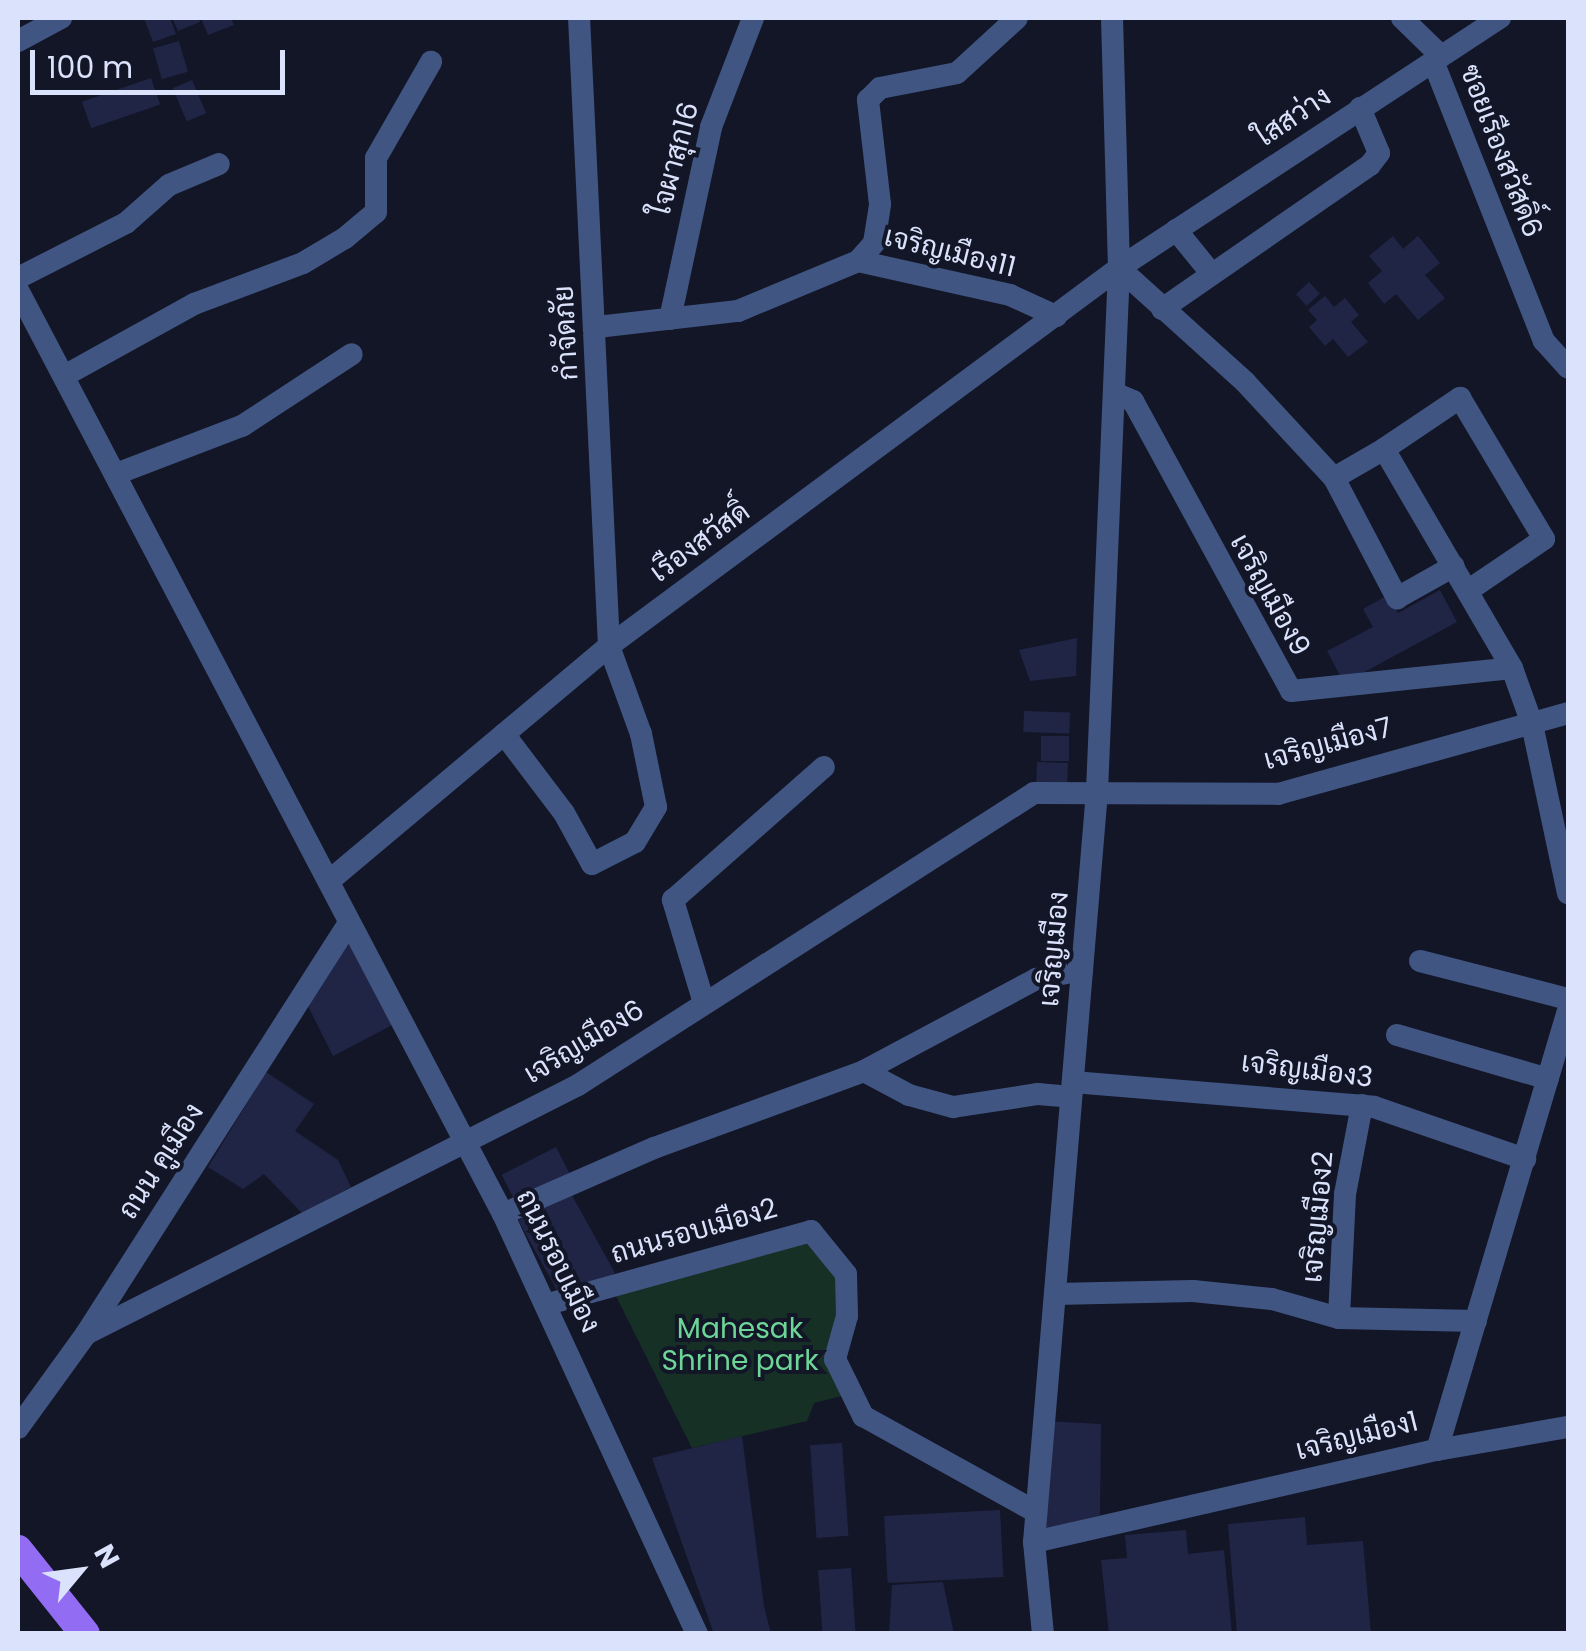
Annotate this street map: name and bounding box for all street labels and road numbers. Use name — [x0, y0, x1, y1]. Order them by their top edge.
street label: ซอยเรืองสวัสดิ์6 — [1453, 60, 1549, 242]
street label: ใสสว่าง — [1249, 80, 1337, 154]
street label: ใจผาสุก16 — [644, 99, 706, 219]
street label: เจริญเมือง11 — [881, 219, 1019, 285]
street label: กำจัดภัย — [547, 285, 585, 381]
street label: เรืองสวัสดิ์ — [644, 495, 756, 589]
street label: เจริญเมือง9 — [1223, 528, 1317, 662]
street label: เจริญเมือง7 — [1260, 711, 1396, 777]
street label: เจริญเมือง — [1032, 890, 1076, 1008]
street label: เจริญเมือง6 — [518, 993, 650, 1091]
street label: เจริญเมือง3 — [1239, 1045, 1375, 1095]
street label: ถนน คูเมือง — [111, 1097, 211, 1225]
street label: เจริญเมือง2 — [1296, 1150, 1340, 1284]
street label: ถนนรอบเมือง — [509, 1184, 607, 1338]
street label: ถนนรอบเมือง2 — [607, 1191, 781, 1271]
street label: เจริญเมือง1 — [1292, 1405, 1422, 1467]

